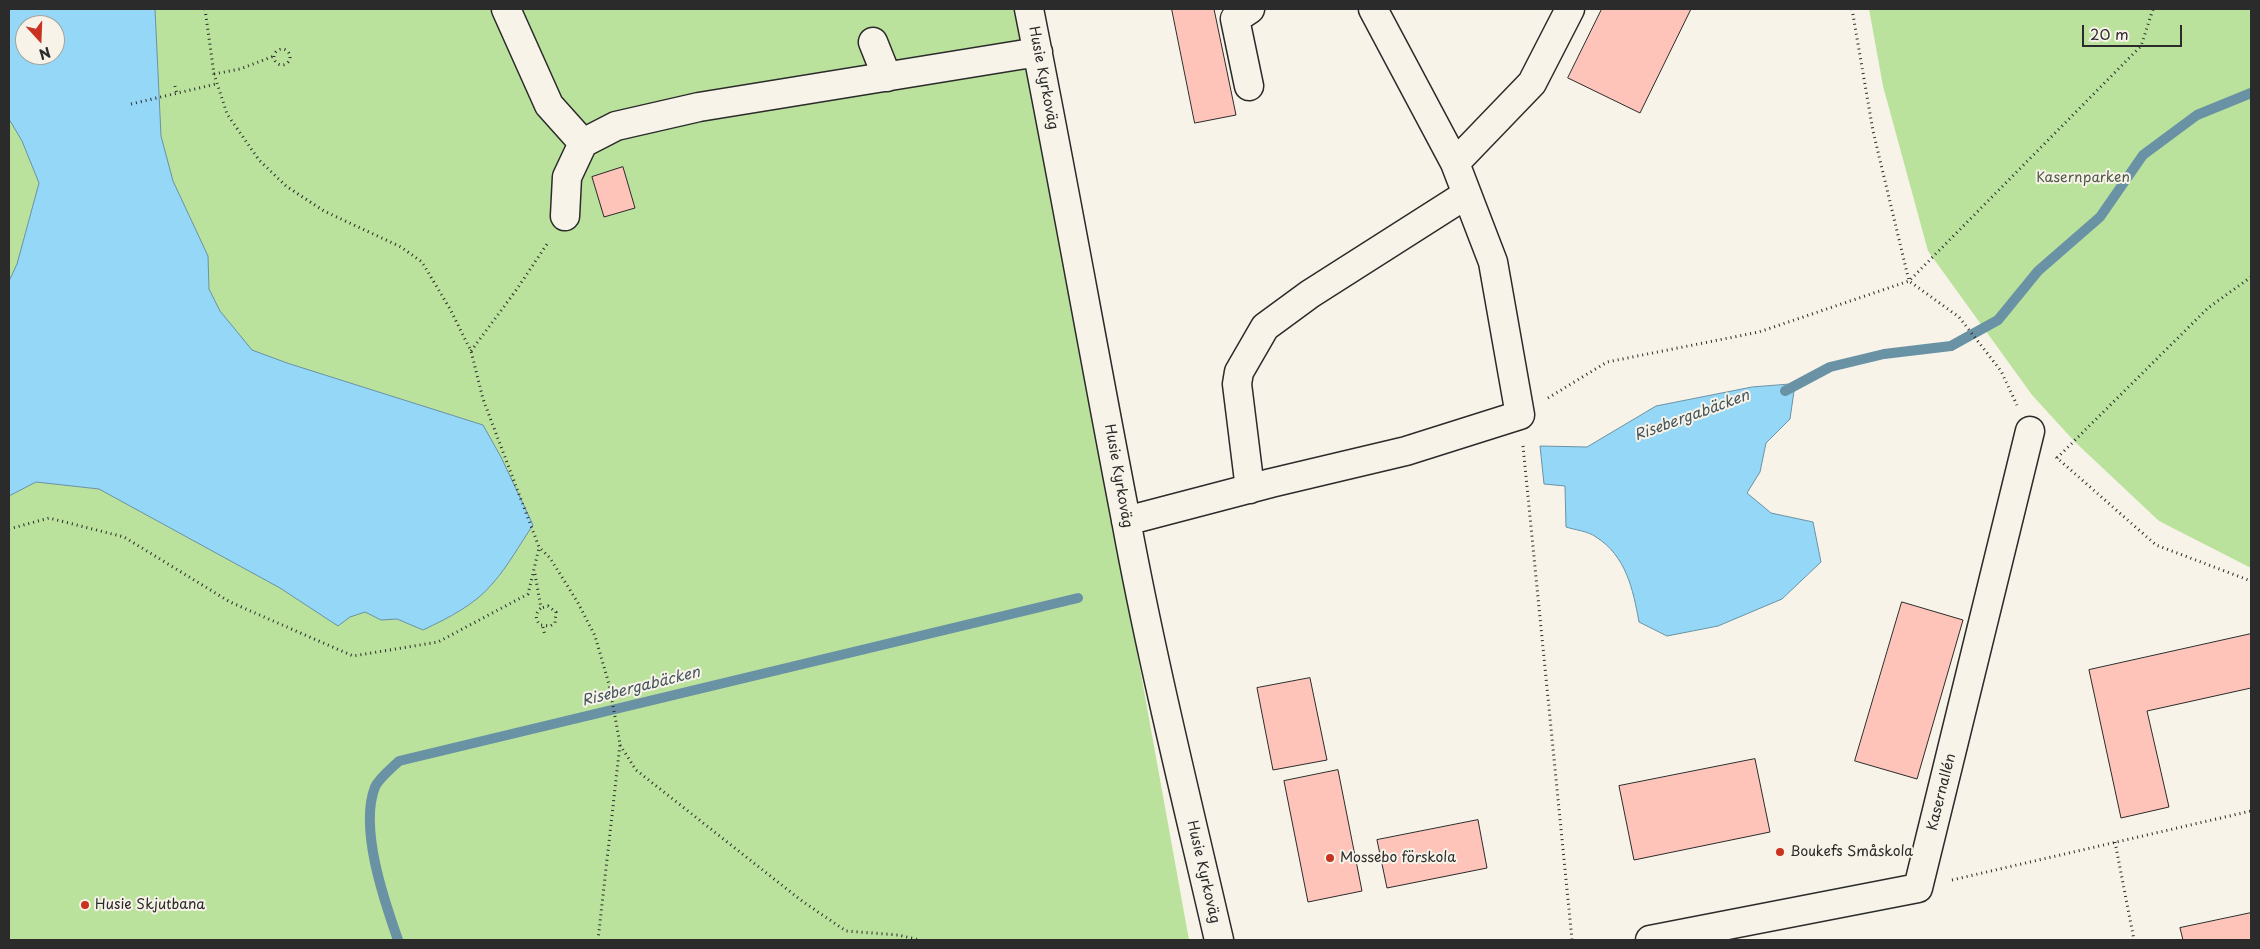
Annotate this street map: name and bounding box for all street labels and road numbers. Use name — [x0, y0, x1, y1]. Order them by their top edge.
street label: Husie Kyrkoväg — [1025, 25, 1061, 131]
street label: Husie Kyrkoväg — [1101, 423, 1135, 529]
street label: Kasernallén — [1924, 752, 1960, 832]
street label: Husie Kyrkoväg — [1183, 819, 1223, 925]

